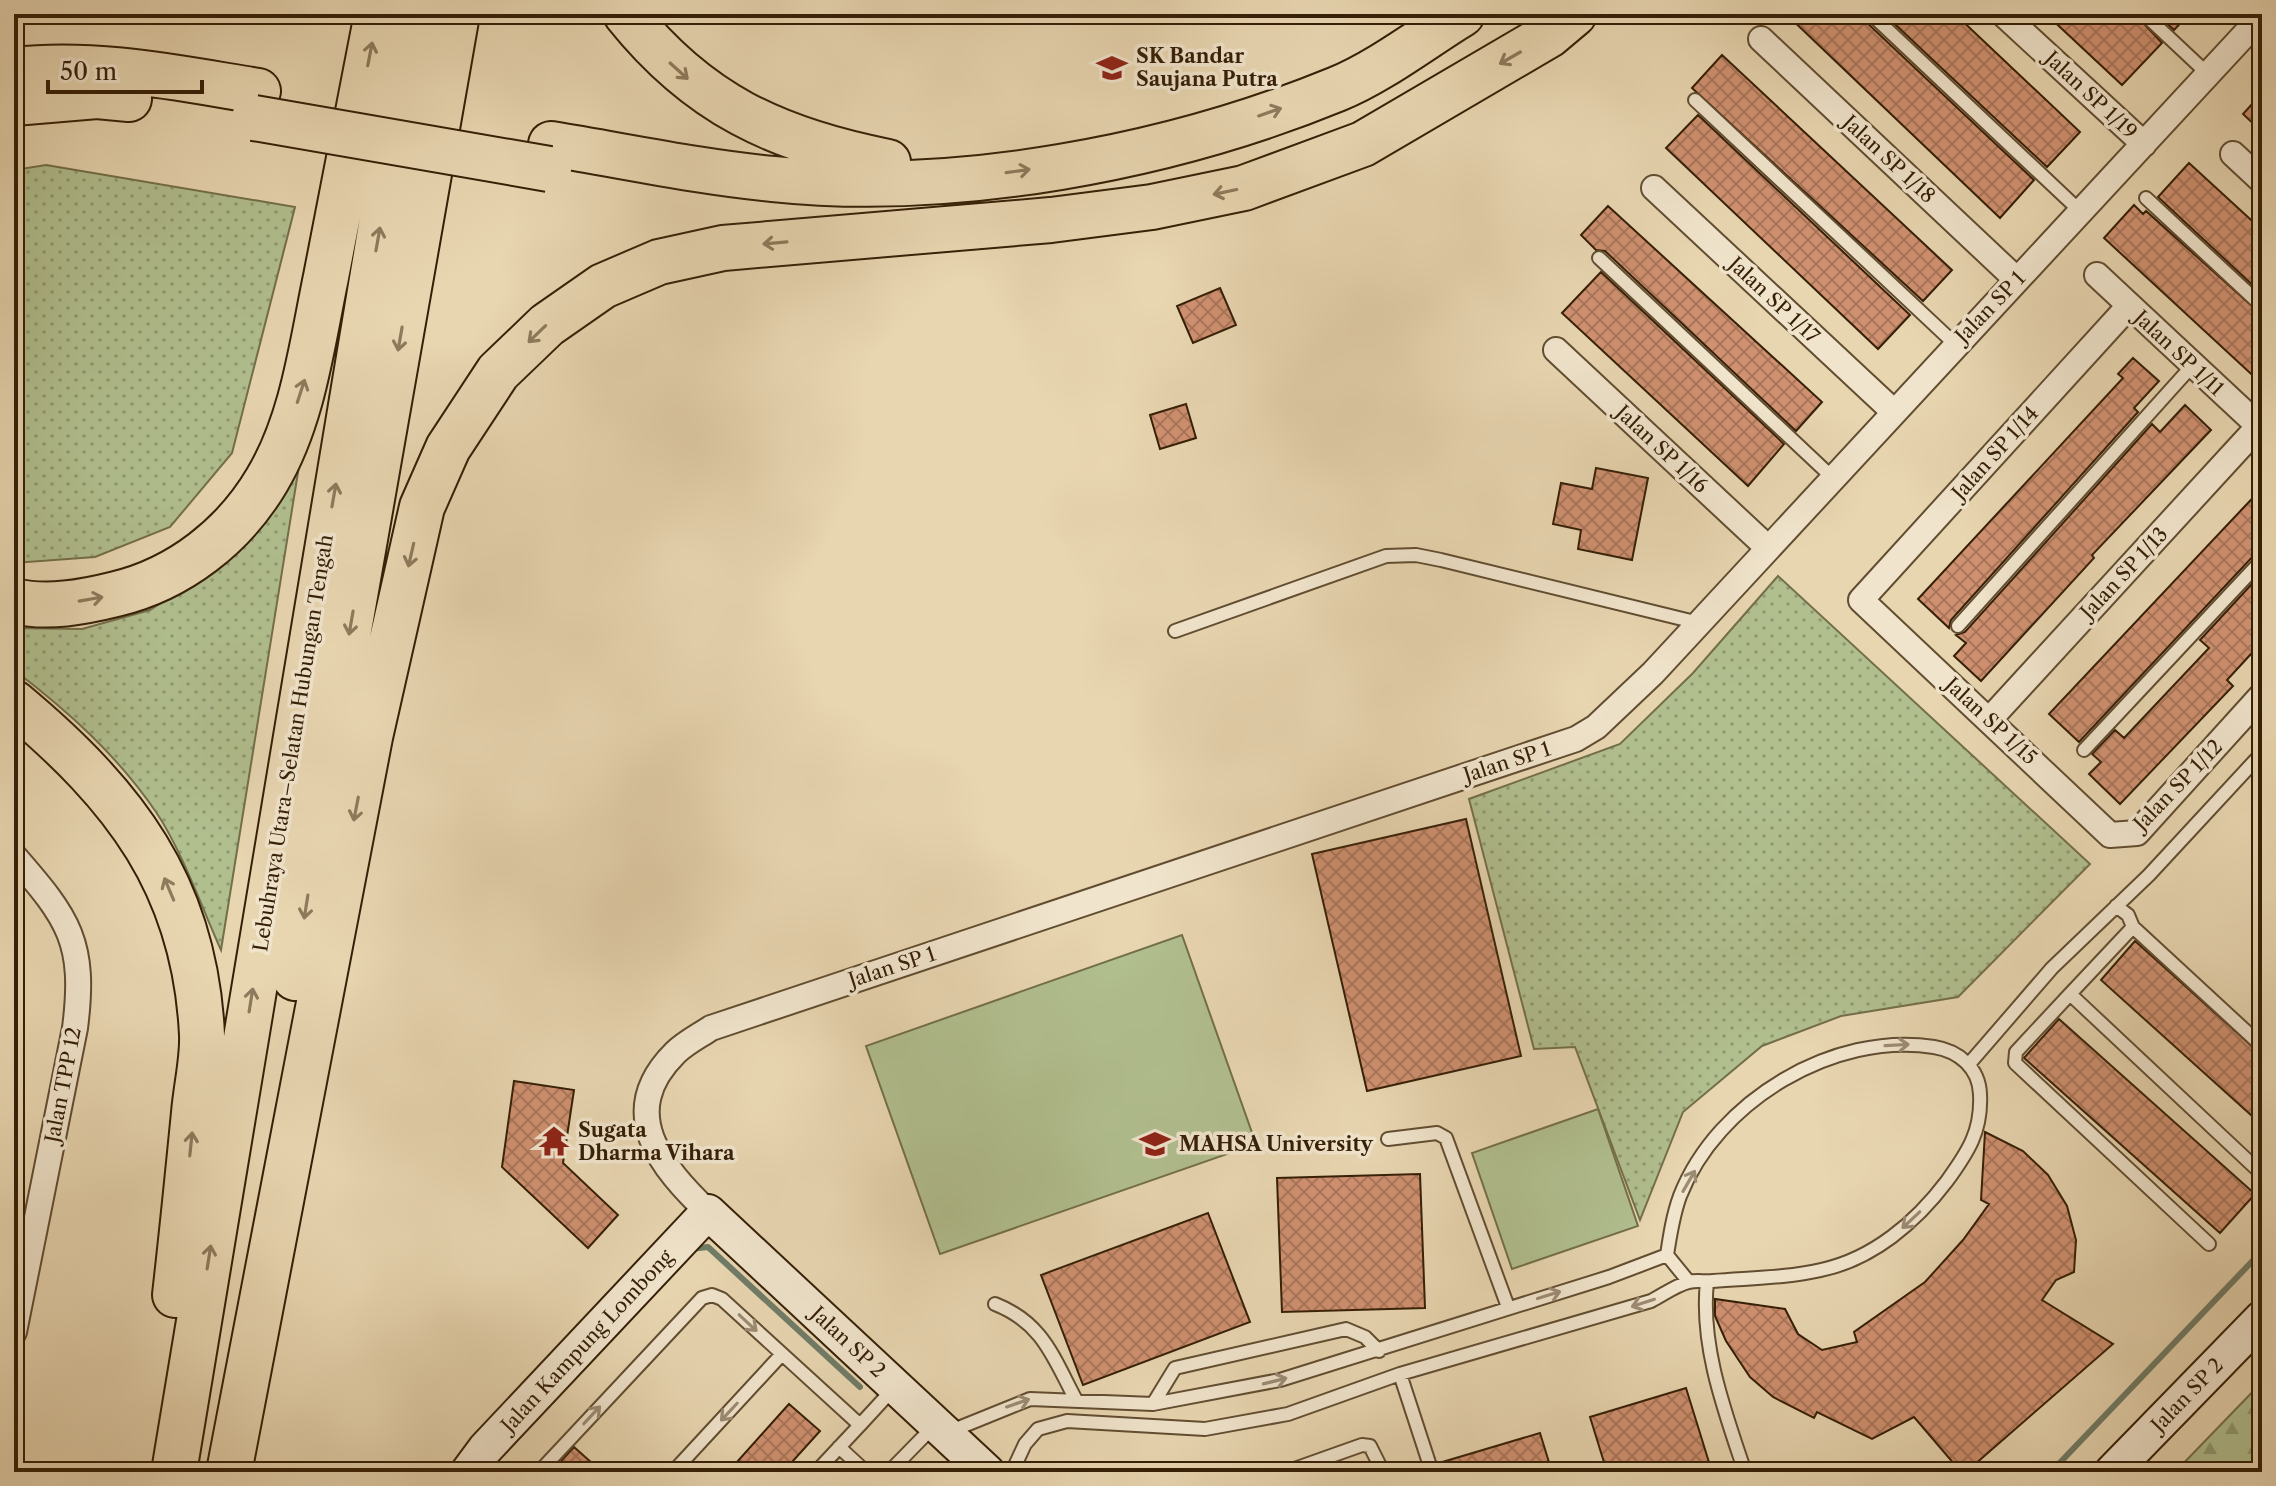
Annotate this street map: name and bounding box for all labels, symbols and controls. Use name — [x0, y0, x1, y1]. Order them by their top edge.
one-way arrow — [363, 41, 378, 67]
scale bar — [48, 44, 202, 94]
place label: SK Bandar Saujana Putra — [1136, 44, 1278, 91]
street label: Jalan SP 1/19 — [2038, 44, 2142, 144]
one-way arrow — [1499, 50, 1522, 66]
school or university icon: SK Bandar Saujana Putra — [1095, 51, 1129, 85]
text: 50 m — [60, 57, 117, 86]
one-way arrow — [668, 62, 688, 80]
one-way arrow — [1257, 103, 1282, 118]
street label: Jalan SP 1/18 — [1836, 108, 1940, 208]
one-way arrow — [1005, 163, 1030, 178]
one-way arrow — [1213, 185, 1239, 200]
one-way arrow — [371, 226, 386, 252]
one-way arrow — [762, 236, 789, 251]
street label: Jalan SP 1/17 — [1721, 250, 1825, 348]
street label: Jalan SP 1 — [1948, 266, 2030, 350]
street label: Jalan SP 1/11 — [2127, 303, 2229, 401]
one-way arrow — [527, 324, 547, 343]
one-way arrow — [392, 326, 407, 351]
one-way arrow — [294, 378, 309, 404]
street label: Jalan SP 1/16 — [1609, 398, 1713, 498]
street label: Jalan SP 1/14 — [1945, 401, 2043, 507]
one-way arrow — [328, 483, 343, 508]
street label: Jalan SP 1/13 — [2073, 522, 2173, 626]
street label: Lebuhraya Utara–Selatan Hubungan Tengah — [248, 532, 338, 953]
one-way arrow — [403, 542, 418, 568]
one-way arrow — [78, 591, 103, 606]
one-way arrow — [342, 610, 357, 635]
street label: Jalan SP 1/15 — [1938, 670, 2042, 770]
street label: Jalan SP 1/12 — [2127, 734, 2227, 838]
street label: Jalan SP 1 — [1458, 736, 1554, 788]
one-way arrow — [348, 796, 363, 822]
one-way arrow — [160, 877, 175, 902]
one-way arrow — [297, 894, 312, 919]
street label: Jalan SP 1 — [843, 941, 939, 993]
one-way arrow — [244, 988, 259, 1013]
street label: Jalan TPP 12 — [39, 1025, 86, 1148]
one-way arrow — [1883, 1037, 1910, 1052]
place label: Sugata Dharma Vihara — [578, 1118, 735, 1165]
temple icon: Sugata Dharma Vihara — [537, 1124, 571, 1158]
school or university icon: MAHSA University — [1138, 1127, 1172, 1161]
one-way arrow — [183, 1131, 198, 1158]
place label: MAHSA University — [1179, 1132, 1373, 1156]
one-way arrow — [1681, 1170, 1697, 1193]
one-way arrow — [1901, 1211, 1921, 1230]
street label: Jalan Kampung Lombong — [494, 1244, 678, 1439]
one-way arrow — [203, 1245, 218, 1270]
one-way arrow — [1536, 1287, 1562, 1302]
one-way arrow — [1630, 1297, 1655, 1312]
street label: Jalan SP 2 — [804, 1299, 890, 1383]
one-way arrow — [738, 1314, 758, 1333]
street label: Jalan SP 2 — [2144, 1353, 2228, 1439]
one-way arrow — [1261, 1372, 1287, 1387]
one-way arrow — [1005, 1395, 1030, 1410]
one-way arrow — [720, 1401, 738, 1421]
one-way arrow — [583, 1405, 602, 1425]

